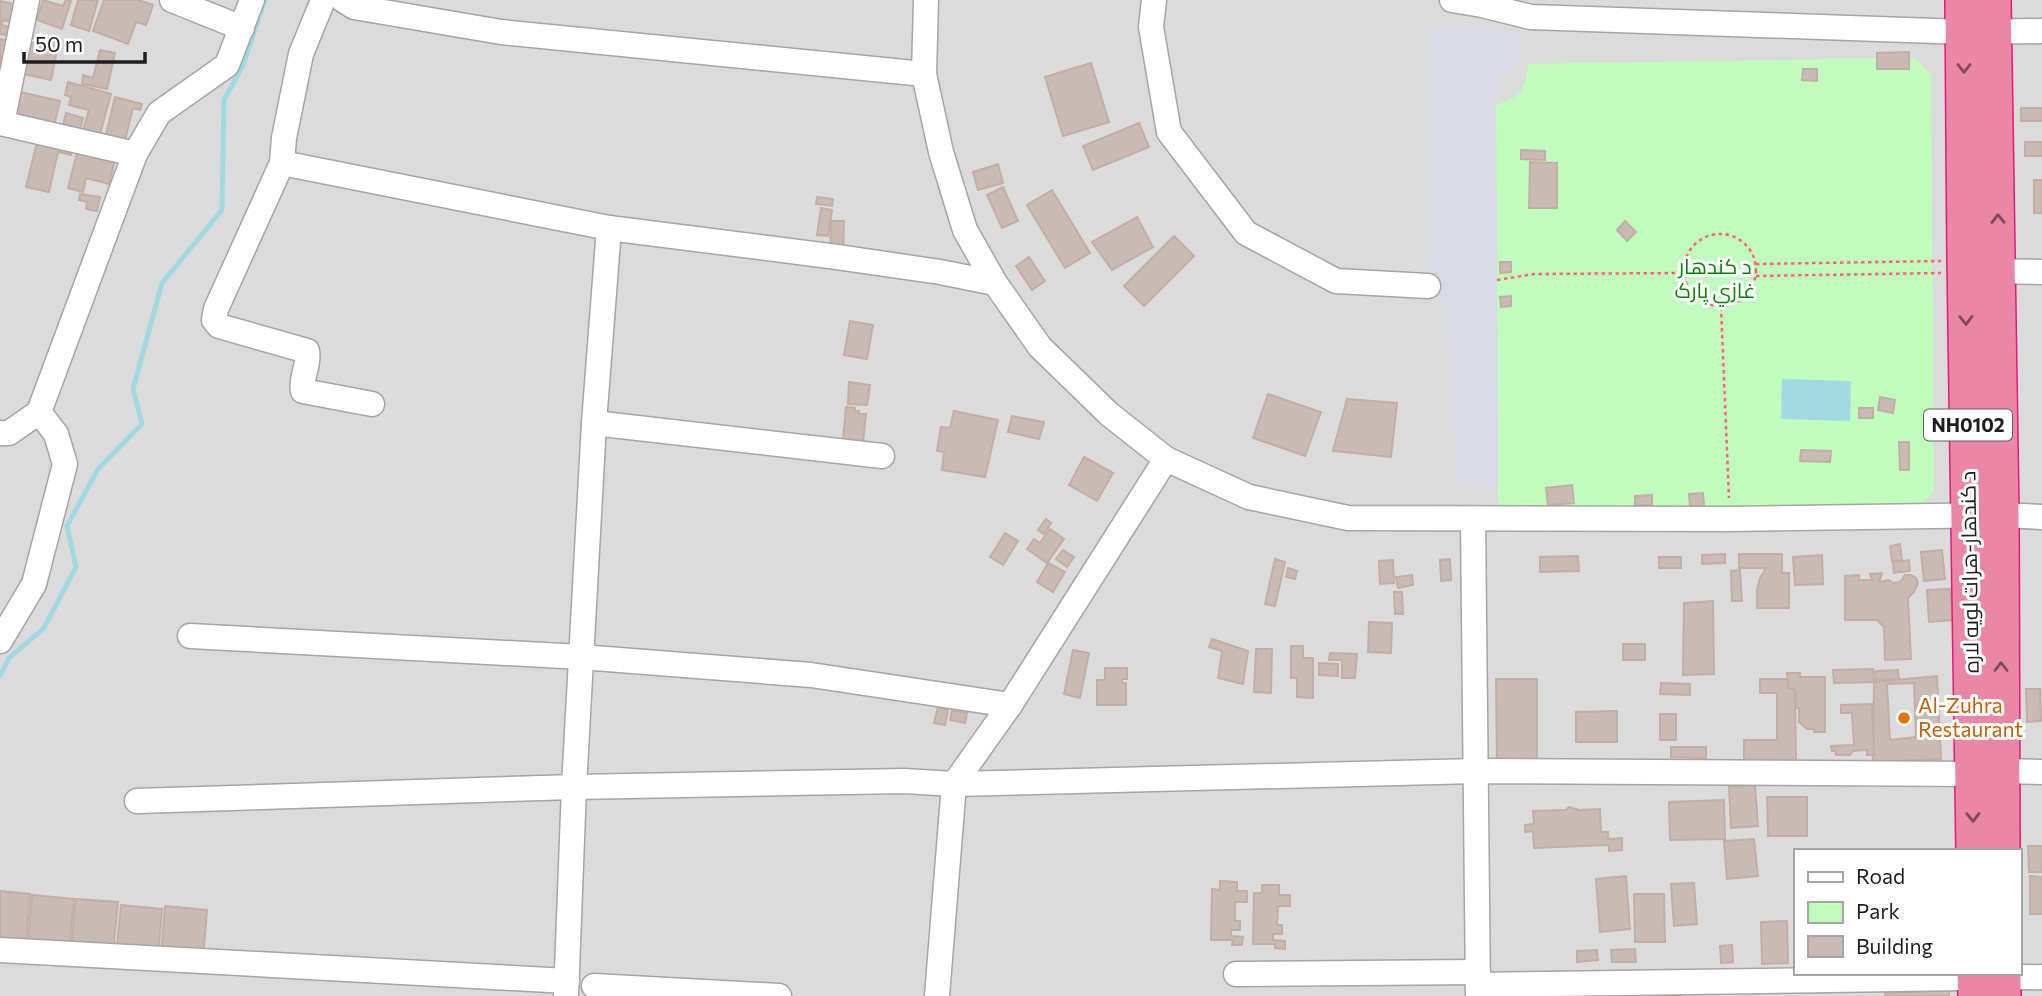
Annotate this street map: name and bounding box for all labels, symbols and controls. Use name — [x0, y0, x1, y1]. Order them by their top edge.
scale bar — [24, 21, 145, 65]
text: 50 m — [35, 31, 83, 56]
one-way arrow — [1956, 63, 1972, 74]
one-way arrow — [1990, 213, 2005, 224]
park label: د کندهار غازي پارک — [1675, 253, 1755, 307]
one-way arrow — [1958, 315, 1974, 326]
road number: NH0102 — [1924, 410, 2012, 440]
street label: د کندهار-هرات لويه لاره — [1954, 471, 1984, 673]
one-way arrow — [1993, 661, 2009, 672]
place label: Al-Zuhra Restaurant — [1918, 692, 2023, 741]
marker: Al-Zuhra Restaurant — [1896, 710, 1912, 726]
one-way arrow — [1966, 812, 1981, 823]
legend — [1794, 849, 2021, 975]
text: Road — [1856, 863, 1905, 888]
text: Park — [1856, 898, 1900, 923]
text: Building — [1856, 933, 1933, 958]

